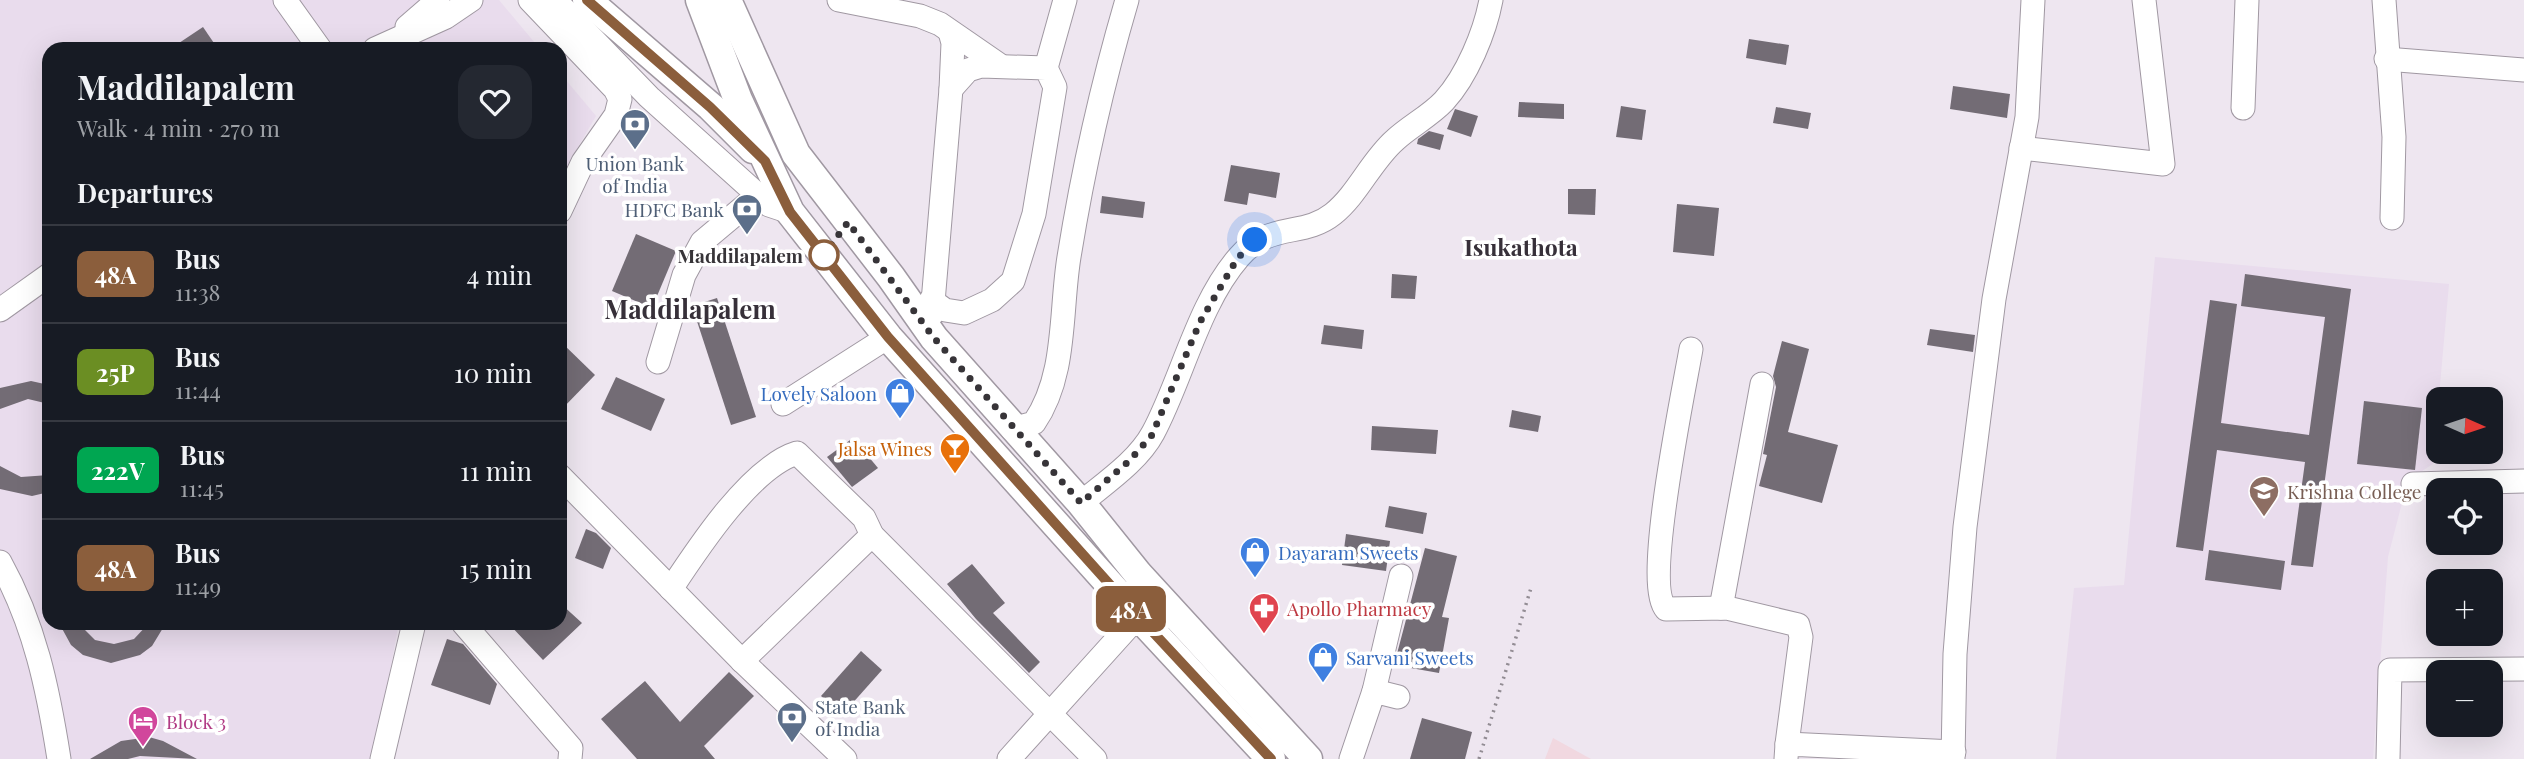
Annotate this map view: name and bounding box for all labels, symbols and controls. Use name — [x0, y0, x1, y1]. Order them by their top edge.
text: Maddilapalem — [77, 64, 295, 108]
button: heart — [458, 65, 532, 139]
bank icon: Union Bank of India — [618, 107, 652, 151]
text: Walk · 4 min · 270 m — [77, 112, 280, 143]
place label: Union Bank of India — [585, 150, 685, 198]
text: Departures — [77, 175, 213, 210]
bank icon: HDFC Bank — [730, 192, 764, 236]
place label: HDFC Bank — [625, 196, 725, 222]
your location — [1237, 222, 1272, 257]
district label: Isukathota — [1464, 231, 1578, 262]
marker: Maddilapalem — [809, 240, 839, 270]
text: Bus — [175, 241, 220, 276]
place label: Maddilapalem — [678, 242, 803, 268]
text: 4 min — [466, 257, 532, 292]
text: 48A — [94, 258, 137, 290]
text: 11:38 — [175, 276, 220, 307]
district label: Maddilapalem — [604, 291, 776, 326]
text: Bus — [175, 339, 220, 374]
text: 10 min — [454, 355, 532, 390]
text: 25P — [96, 356, 135, 388]
text: 11:44 — [175, 374, 221, 405]
shop icon: Lovely Saloon — [883, 376, 917, 420]
place label: Lovely Saloon — [760, 380, 878, 406]
north arrow — [2426, 387, 2502, 464]
map controls — [2426, 387, 2503, 737]
bar icon: Jalsa Wines — [938, 431, 972, 475]
place label: Jalsa Wines — [837, 435, 932, 461]
text: Bus — [180, 437, 225, 472]
text: 11 min — [460, 453, 532, 488]
text: 222V — [91, 454, 145, 486]
text: 11:45 — [180, 472, 224, 503]
school or university icon: Krishna College — [2247, 474, 2281, 518]
place label: Krishna College — [2287, 478, 2421, 504]
button: locate — [2426, 478, 2503, 555]
text: Bus — [175, 535, 220, 570]
shop icon: Dayaram Sweets — [1238, 535, 1272, 579]
place label: Dayaram Sweets — [1278, 539, 1419, 565]
text: 15 min — [460, 551, 532, 586]
text: 48A — [94, 552, 137, 584]
button: + — [2426, 569, 2503, 646]
text: 11:49 — [175, 570, 221, 601]
line badge: 48A — [1091, 586, 1171, 632]
pharmacy icon: Apollo Pharmacy — [1247, 591, 1281, 635]
text: 48A — [1110, 593, 1152, 625]
place label: Apollo Pharmacy — [1286, 595, 1432, 621]
shop icon: Sarvani Sweets — [1306, 640, 1340, 684]
place label: Sarvani Sweets — [1346, 644, 1474, 670]
button: − — [2426, 660, 2503, 737]
place label: State Bank of India — [815, 693, 906, 741]
bank icon: State Bank of India — [775, 700, 809, 744]
hotel icon: Block 3 — [126, 704, 160, 748]
place label: Block 3 — [166, 708, 226, 734]

